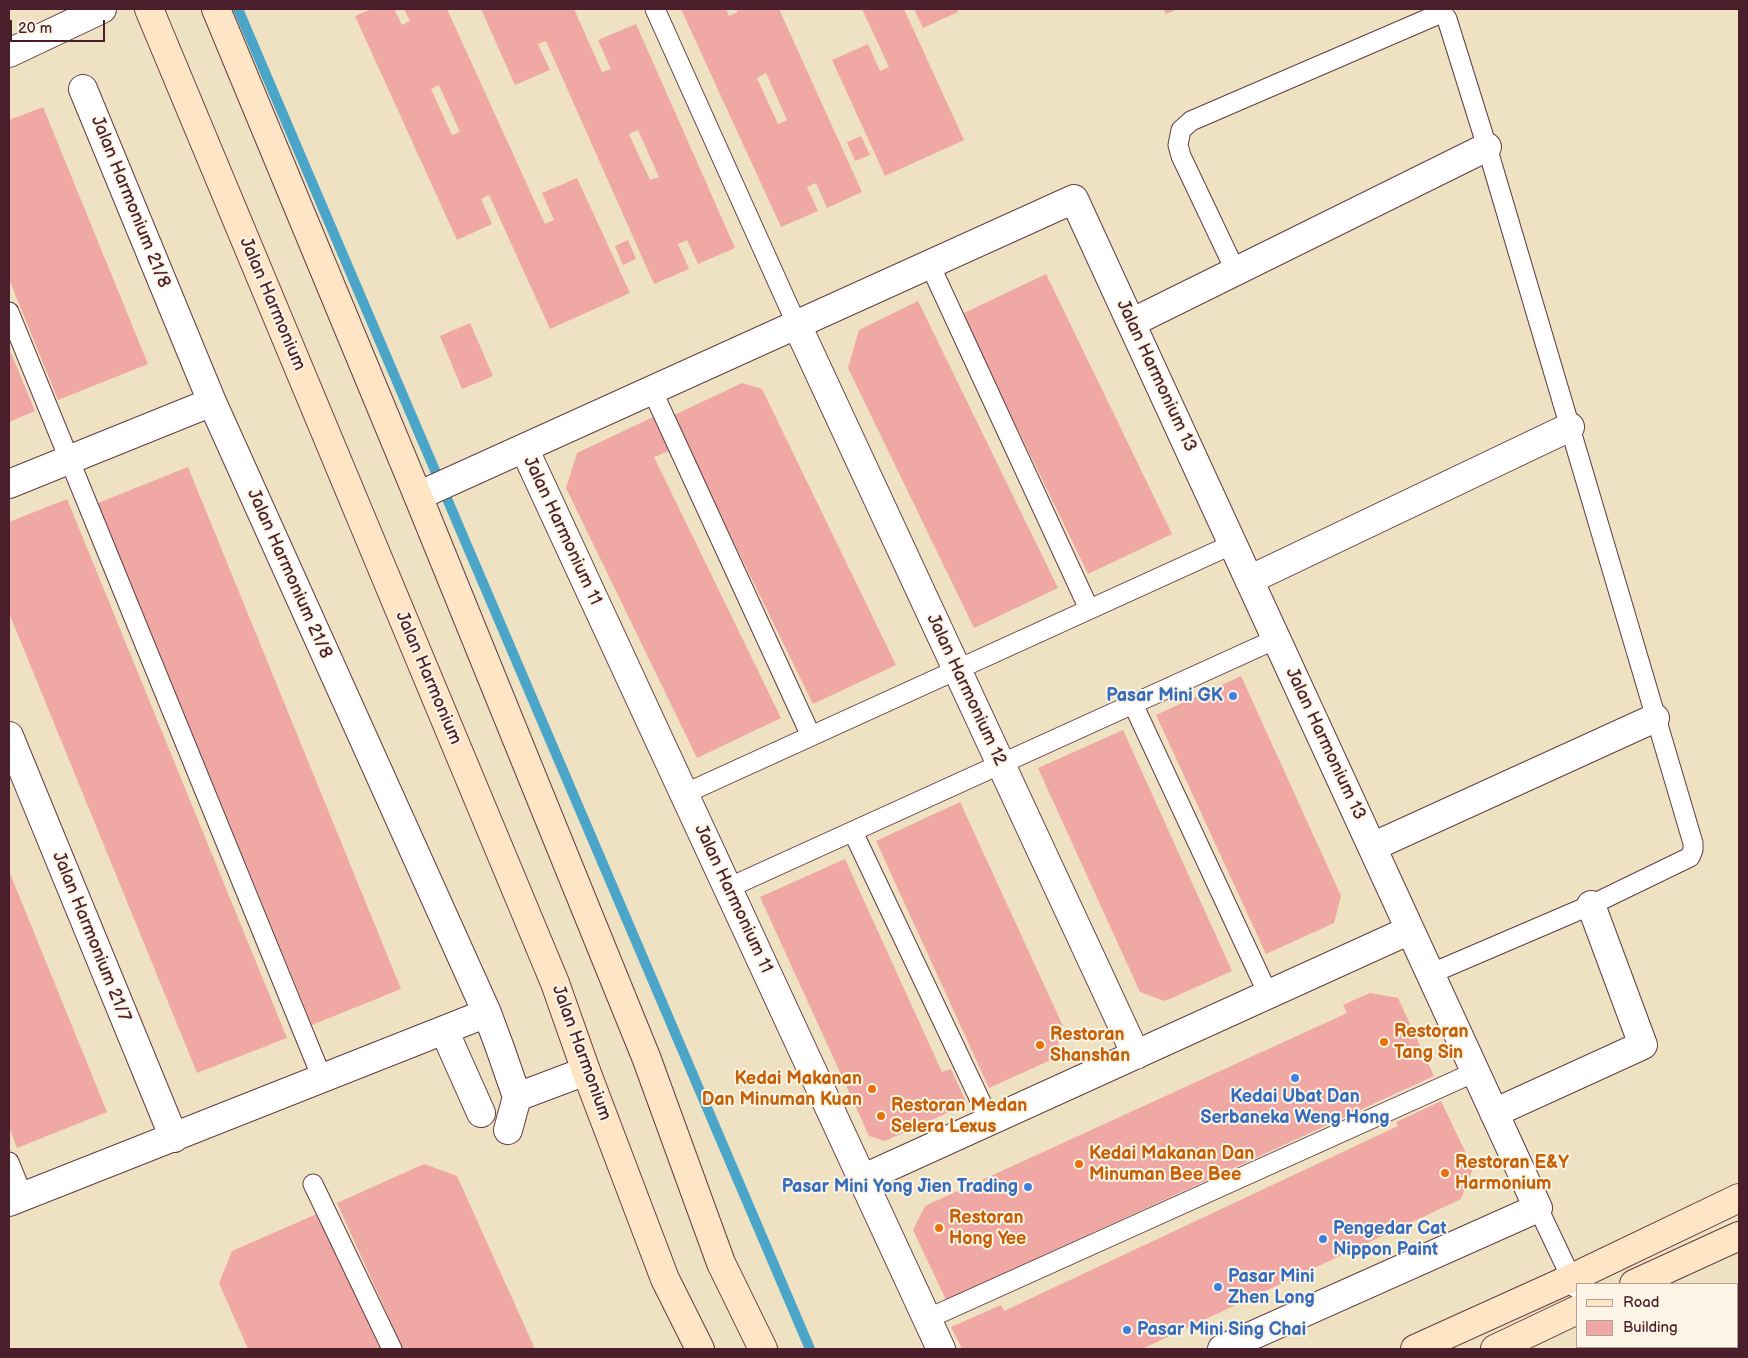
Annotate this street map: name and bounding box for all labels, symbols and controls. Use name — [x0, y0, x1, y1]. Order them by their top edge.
scale bar — [12, 10, 108, 42]
text: 20 m — [18, 19, 52, 38]
street label: Jalan Harmonium 21/8 — [86, 113, 174, 291]
street label: Jalan Harmonium — [234, 234, 310, 374]
street label: Jalan Harmonium 13 — [1111, 296, 1201, 456]
street label: Jalan Harmonium 11 — [518, 453, 606, 609]
street label: Jalan Harmonium 21/8 — [242, 486, 336, 662]
street label: Jalan Harmonium — [390, 608, 466, 748]
street label: Jalan Harmonium 12 — [921, 611, 1011, 769]
street label: Jalan Harmonium 13 — [1280, 664, 1370, 824]
place label: Pasar Mini GK — [1106, 685, 1223, 707]
marker: Pasar Mini GK — [1227, 690, 1239, 702]
street label: Jalan Harmonium 11 — [689, 821, 777, 977]
street label: Jalan Harmonium 21/7 — [47, 849, 135, 1025]
street label: Jalan Harmonium — [546, 982, 616, 1124]
place label: Restoran Tang Sin — [1394, 1021, 1469, 1064]
place label: Restoran Shanshan — [1050, 1024, 1130, 1066]
marker: Restoran Tang Sin — [1378, 1036, 1390, 1048]
marker: Restoran Shanshan — [1034, 1039, 1046, 1051]
place label: Kedai Makanan Dan Minuman Kuan — [702, 1068, 862, 1110]
marker: Kedai Ubat Dan Serbaneka Weng Hong — [1289, 1072, 1301, 1084]
marker: Kedai Makanan Dan Minuman Kuan — [866, 1083, 878, 1095]
place label: Kedai Ubat Dan Serbaneka Weng Hong — [1200, 1086, 1390, 1128]
place label: Restoran Medan Selera Lexus — [891, 1095, 1027, 1138]
marker: Restoran Medan Selera Lexus — [875, 1110, 887, 1122]
place label: Kedai Makanan Dan Minuman Bee Bee — [1089, 1143, 1254, 1186]
place label: Restoran E&Y Harmonium — [1455, 1152, 1569, 1194]
marker: Kedai Makanan Dan Minuman Bee Bee — [1073, 1158, 1085, 1170]
marker: Restoran E&Y Harmonium — [1439, 1167, 1451, 1179]
place label: Pasar Mini Yong Jien Trading — [782, 1176, 1018, 1198]
marker: Pasar Mini Yong Jien Trading — [1022, 1181, 1034, 1193]
place label: Restoran Hong Yee — [949, 1207, 1026, 1250]
place label: Pengedar Cat Nippon Paint — [1333, 1218, 1446, 1260]
marker: Restoran Hong Yee — [933, 1222, 945, 1234]
marker: Pengedar Cat Nippon Paint — [1317, 1233, 1329, 1245]
place label: Pasar Mini Zhen Long — [1228, 1266, 1315, 1308]
marker: Pasar Mini Zhen Long — [1212, 1281, 1224, 1293]
legend — [1576, 1283, 1738, 1348]
text: Road — [1623, 1293, 1659, 1312]
text: Building — [1623, 1318, 1678, 1337]
place label: Pasar Mini Sing Chai — [1137, 1319, 1306, 1341]
marker: Pasar Mini Sing Chai — [1121, 1324, 1133, 1336]

